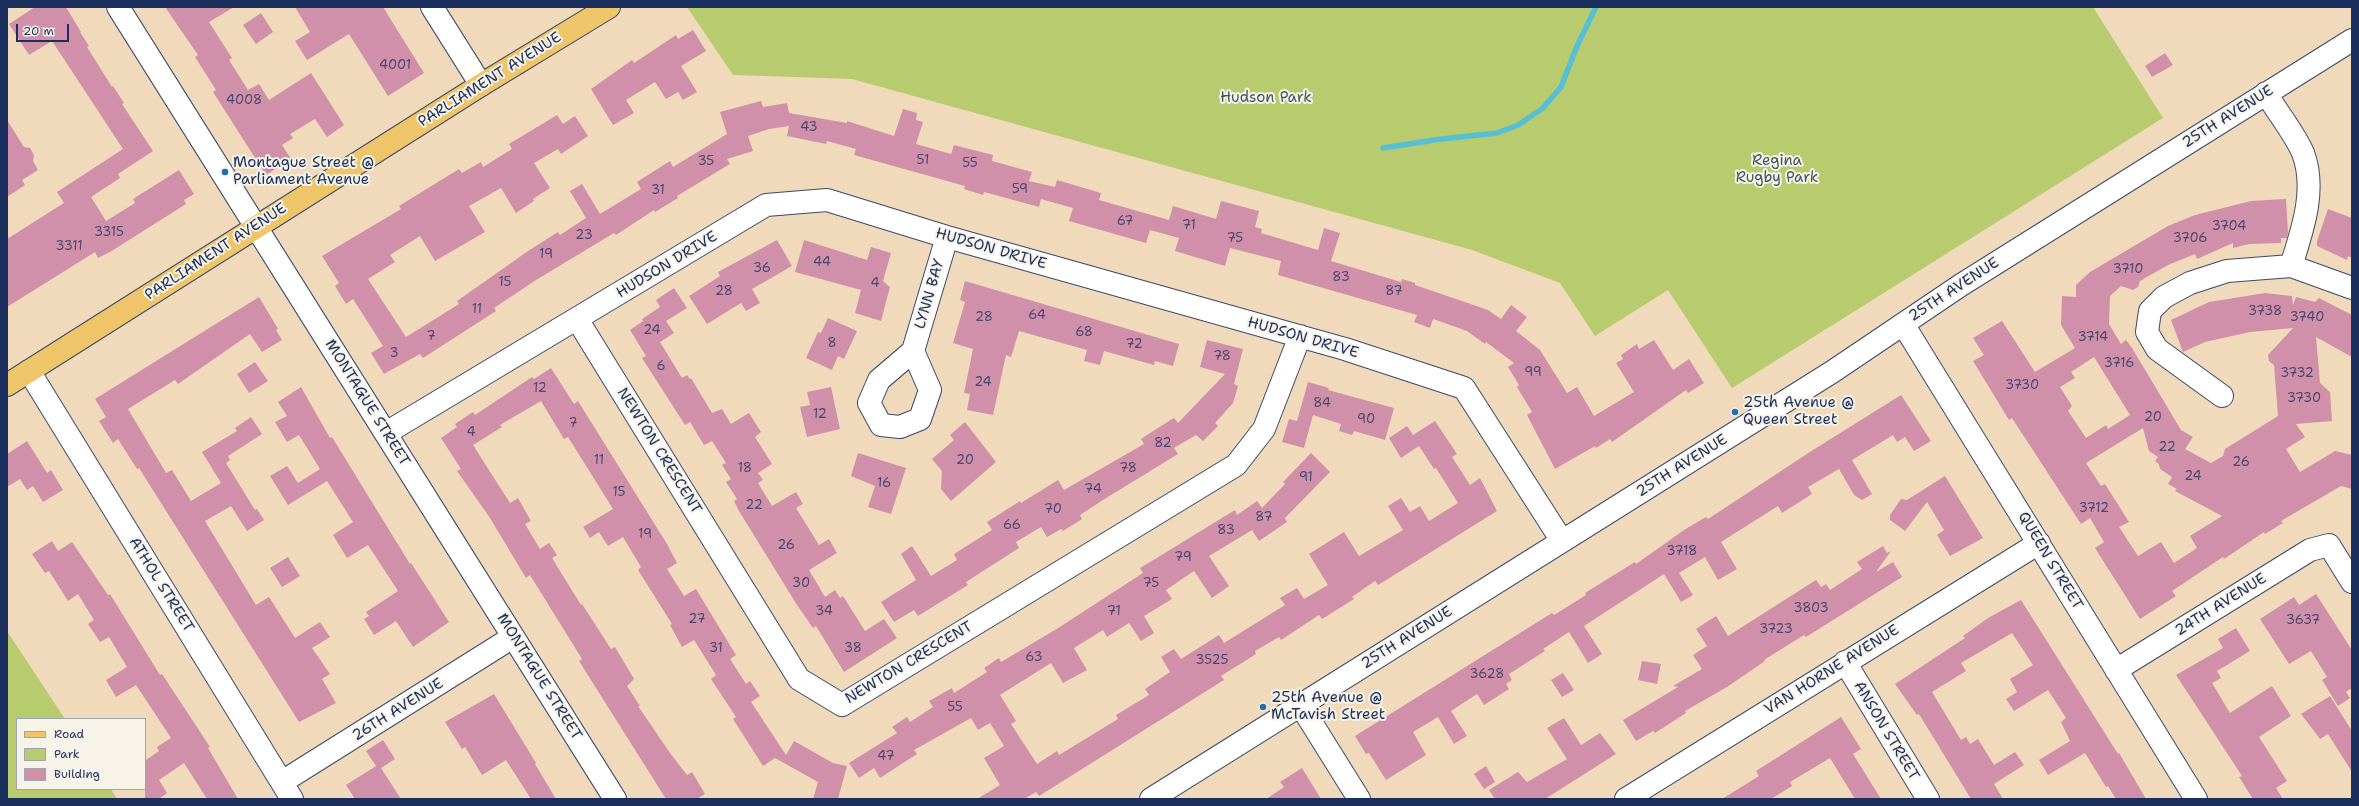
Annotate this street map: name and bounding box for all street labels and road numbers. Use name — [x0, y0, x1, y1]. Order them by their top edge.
street label: PARLIAMENT AVENUE — [415, 29, 565, 131]
street label: 25TH AVENUE — [2179, 82, 2277, 152]
street label: PARLIAMENT AVENUE — [142, 199, 290, 305]
street label: HUDSON DRIVE — [933, 225, 1049, 273]
street label: HUDSON DRIVE — [613, 228, 721, 302]
street label: 25TH AVENUE — [1905, 254, 2003, 326]
street label: LYNN BAY — [911, 257, 949, 331]
street label: HUDSON DRIVE — [1245, 314, 1361, 362]
street label: MONTAGUE STREET — [321, 336, 413, 470]
street label: NEWTON CRESCENT — [613, 385, 705, 517]
street label: 25TH AVENUE — [1633, 431, 1731, 501]
street label: QUEEN STREET — [2014, 509, 2086, 613]
street label: ATHOL STREET — [125, 534, 197, 636]
street label: 24TH AVENUE — [2172, 570, 2270, 640]
street label: 25TH AVENUE — [1358, 603, 1456, 673]
street label: MONTAGUE STREET — [493, 610, 585, 744]
street label: NEWTON CRESCENT — [842, 618, 976, 708]
street label: VAN HORNE AVENUE — [1761, 621, 1903, 719]
street label: 26TH AVENUE — [349, 675, 447, 745]
street label: ANSON STREET — [1849, 678, 1923, 784]

